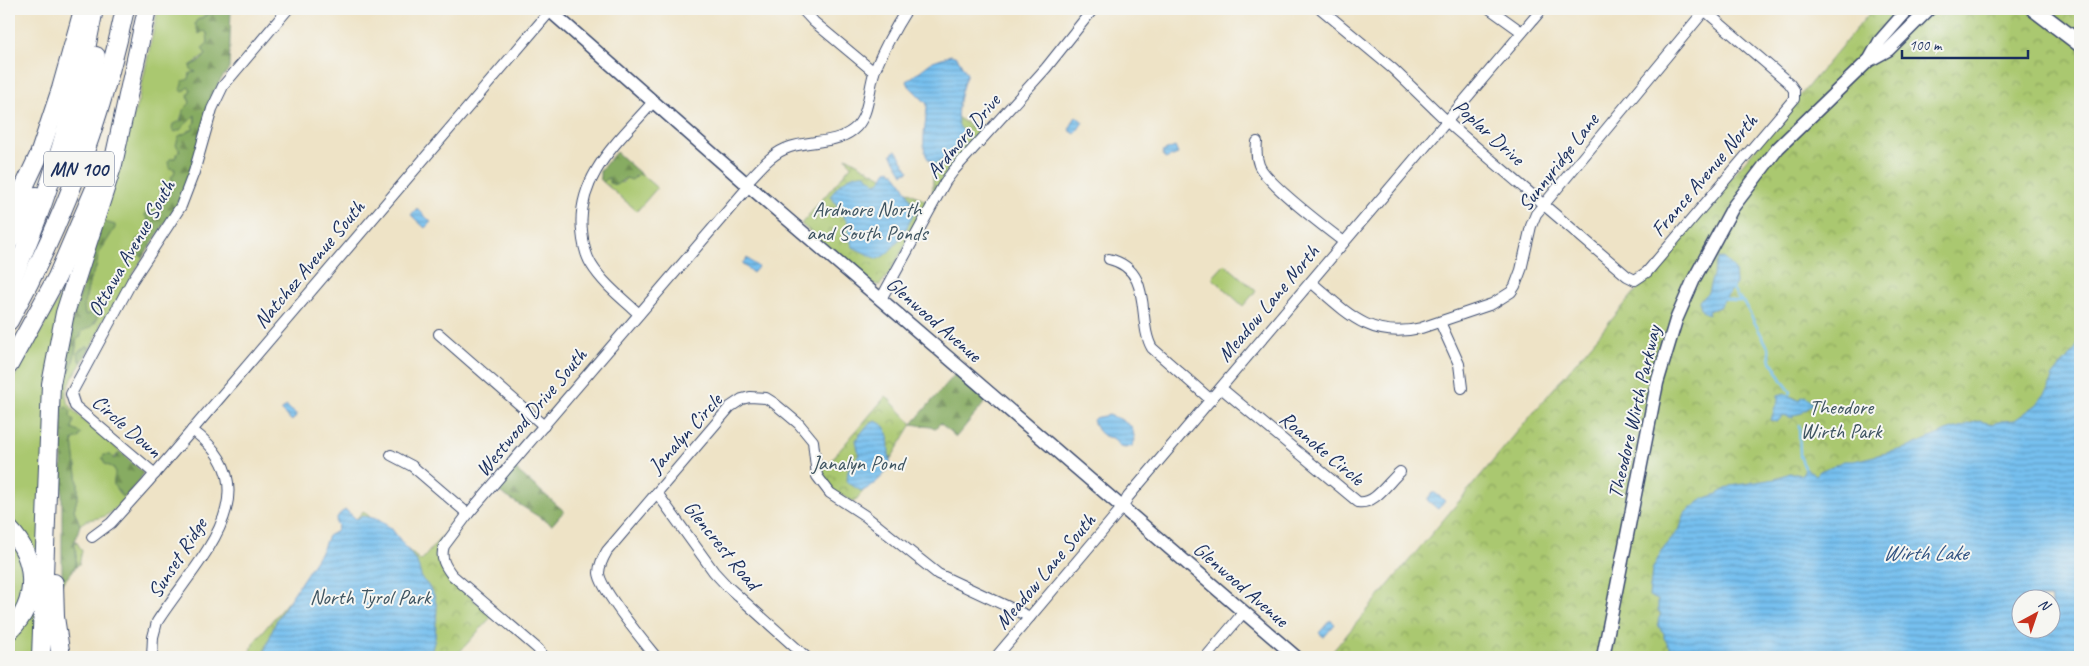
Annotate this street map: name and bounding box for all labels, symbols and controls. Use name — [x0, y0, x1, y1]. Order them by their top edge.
scale bar — [1902, 28, 2028, 60]
text: 100 m — [1909, 36, 1943, 55]
street label: Ardmore Drive — [920, 87, 1007, 183]
street label: Poplar Drive — [1448, 93, 1532, 172]
street label: Sunnyridge Lane — [1512, 107, 1605, 216]
street label: France Avenue North — [1645, 107, 1764, 242]
road number: MN 100 — [44, 152, 114, 186]
street label: Ottawa Avenue South — [81, 174, 181, 321]
street label: Natchez Avenue South — [248, 193, 371, 333]
park label: Ardmore North and South Ponds — [807, 196, 929, 246]
street label: Meadow Lane North — [1212, 239, 1325, 367]
street label: Glenwood Avenue — [881, 271, 988, 368]
street label: Theodore Wirth Parkway — [1601, 321, 1667, 501]
street label: Westwood Drive South — [470, 341, 593, 482]
street label: Janalyn Circle — [642, 386, 729, 479]
street label: Circle Down — [87, 389, 168, 464]
park label: Theodore Wirth Park — [1800, 394, 1883, 444]
street label: Roanoke Circle — [1274, 405, 1371, 492]
park label: Janalyn Pond — [811, 450, 907, 476]
street label: Glencrest Road — [678, 495, 768, 598]
street label: Meadow Lane South — [989, 507, 1102, 634]
street label: Sunset Ridge — [141, 511, 214, 603]
street label: Glenwood Avenue — [1188, 536, 1295, 633]
water label: Wirth Lake — [1883, 539, 1970, 567]
park label: North Tyrol Park — [310, 584, 432, 610]
north arrow — [2012, 588, 2062, 638]
text: N — [2035, 595, 2055, 615]

